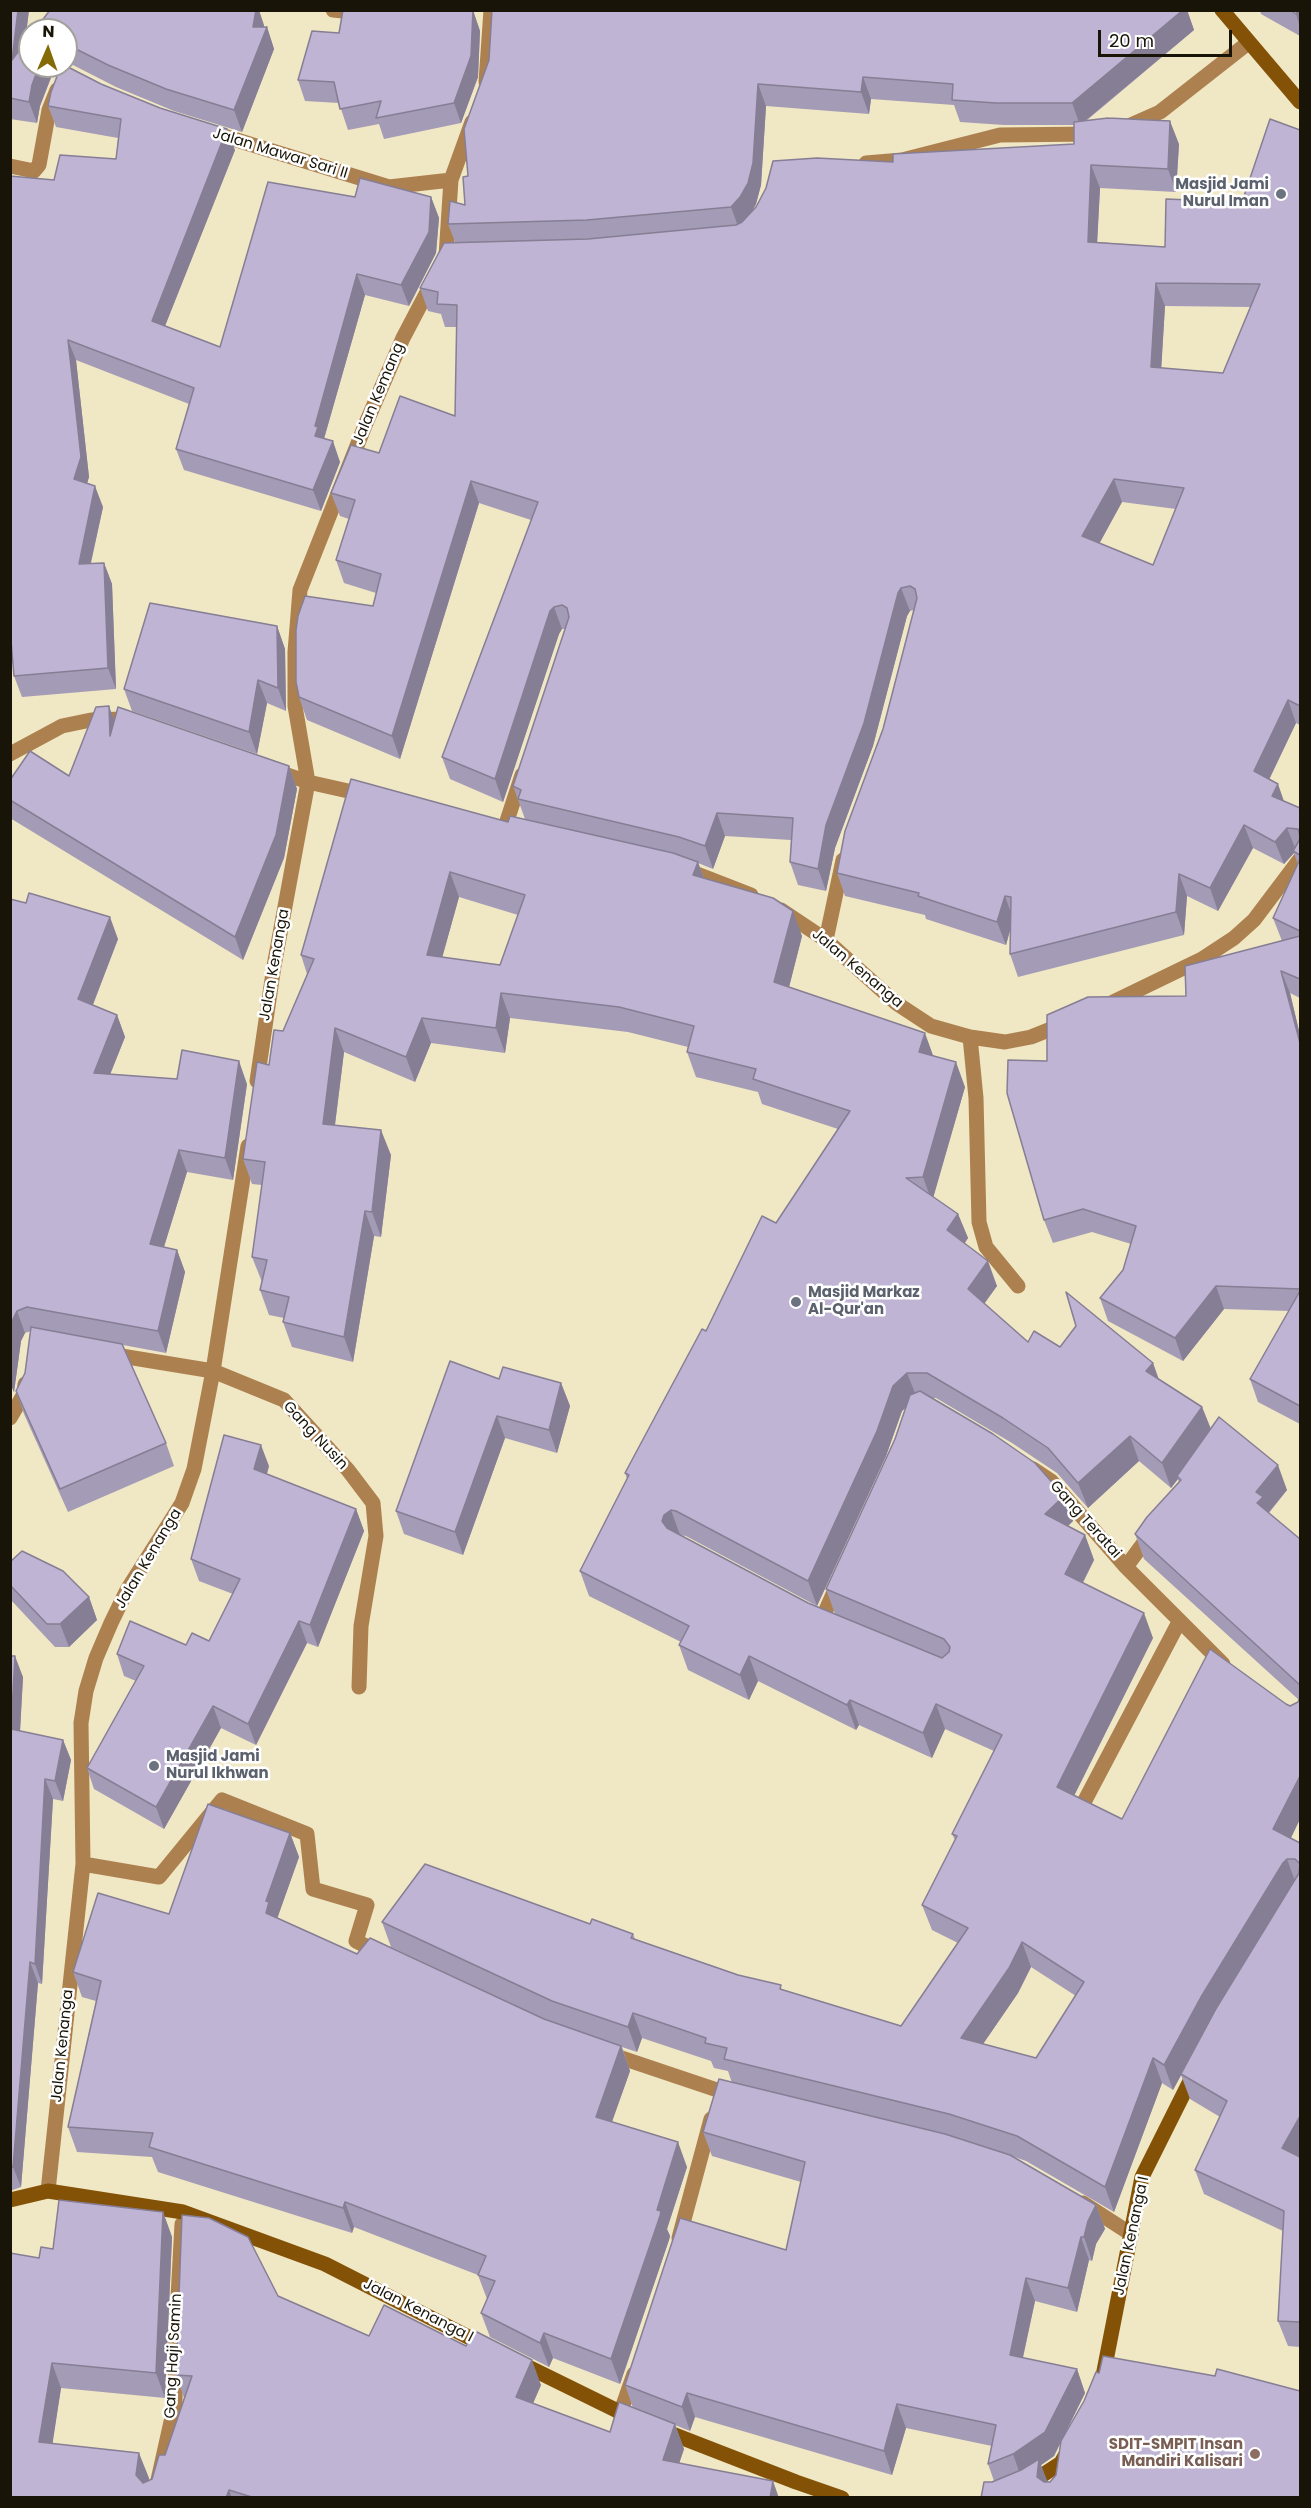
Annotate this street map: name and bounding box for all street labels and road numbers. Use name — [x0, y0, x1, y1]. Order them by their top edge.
street label: Jalan Mawar Sari II — [210, 125, 350, 183]
street label: Jalan Kemang — [349, 340, 409, 448]
street label: Jalan Kenanga — [256, 908, 294, 1022]
street label: Jalan Kenanga — [808, 926, 906, 1012]
street label: Gang Nusin — [279, 1398, 351, 1474]
street label: Gang Teratai — [1046, 1478, 1124, 1562]
street label: Jalan Kenanga — [112, 1506, 186, 1612]
street label: Jalan Kenanga — [48, 1989, 78, 2103]
street label: Jalan Kenanga I — [1111, 2175, 1153, 2297]
street label: Jalan Kenanga I — [360, 2275, 476, 2347]
street label: Gang Haji Samin — [162, 2293, 186, 2419]

